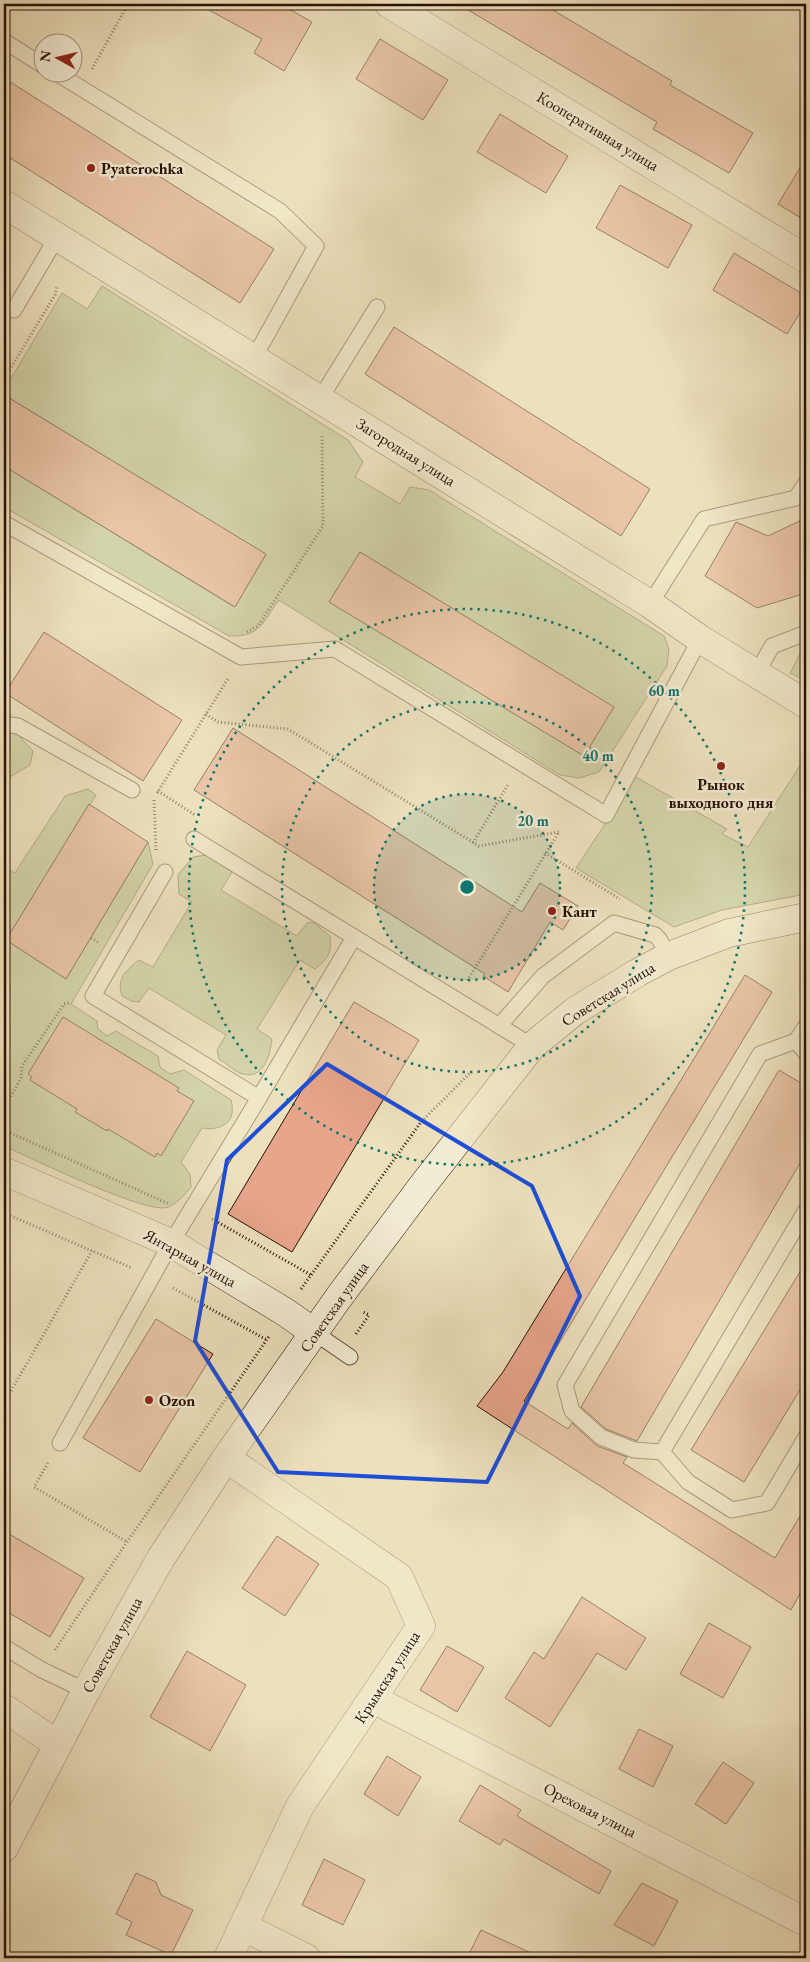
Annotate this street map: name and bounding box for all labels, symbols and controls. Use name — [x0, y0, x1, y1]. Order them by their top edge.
north arrow — [32, 32, 82, 82]
text: N — [35, 49, 55, 63]
street label: Кооперативная улица — [533, 86, 663, 176]
place label: Pyaterochka — [101, 158, 184, 179]
marker: Pyaterochka — [85, 162, 97, 174]
street label: Загородная улица — [352, 413, 460, 491]
text: 60 m — [648, 681, 680, 700]
text: 40 m — [582, 746, 614, 765]
marker: Рынок выходного дня — [715, 760, 727, 772]
place label: Рынок выходного дня — [669, 774, 774, 813]
text: 20 m — [517, 811, 549, 830]
centre of rings — [458, 878, 476, 896]
place label: Кант — [562, 901, 598, 922]
marker: Кант — [546, 905, 558, 917]
street label: Советская улица — [557, 957, 659, 1031]
street label: Янтарная улица — [139, 1223, 241, 1292]
street label: Советская улица — [295, 1257, 374, 1357]
place label: Ozon — [159, 1390, 195, 1411]
marker: Ozon — [143, 1394, 155, 1406]
street label: Советская улица — [77, 1593, 147, 1697]
street label: Крымская улица — [349, 1626, 425, 1727]
street label: Ореховая улица — [540, 1778, 641, 1843]

